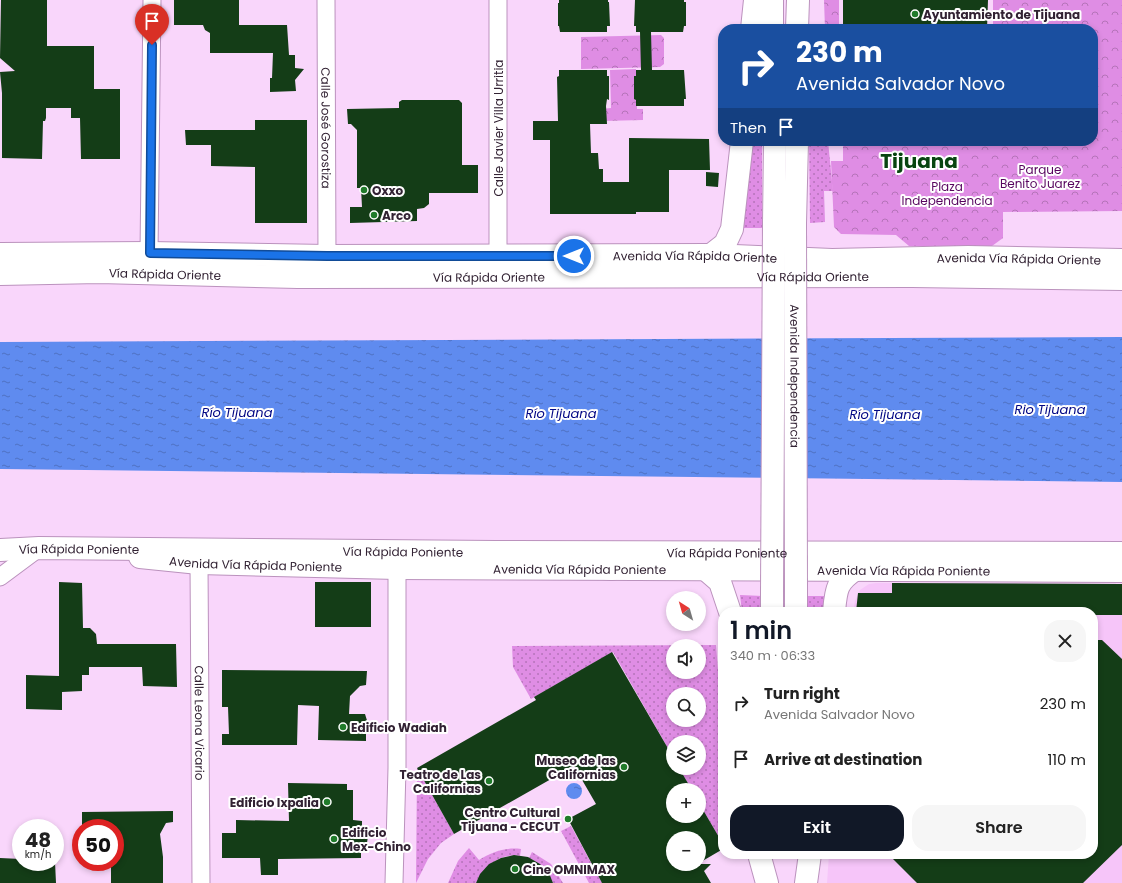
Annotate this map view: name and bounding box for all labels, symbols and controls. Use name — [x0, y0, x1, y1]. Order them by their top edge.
pin — [135, 4, 169, 45]
place label: Ayuntamiento de Tijuana — [923, 6, 1080, 23]
marker: Ayuntamiento de Tijuana — [910, 9, 920, 19]
icon: arrive — [141, 10, 163, 32]
text: 230 m — [796, 33, 883, 72]
icon: right — [730, 40, 782, 92]
street label: Calle Javier Villa Urritia — [490, 60, 507, 196]
street label: Calle José Gorostiza — [318, 67, 335, 189]
text: Avenida Salvador Novo — [796, 71, 1005, 96]
icon: arrive — [775, 116, 797, 138]
text: Then — [730, 117, 767, 138]
district label: Tijuana — [880, 147, 958, 175]
park label: Parque Benito Juarez — [1000, 161, 1080, 192]
park label: Plaza Independencia — [902, 178, 993, 209]
place label: Oxxo — [372, 182, 404, 199]
marker: Oxxo — [359, 185, 369, 195]
place label: Arco — [382, 207, 411, 224]
marker: Arco — [369, 210, 379, 220]
position arrow — [553, 235, 595, 277]
street label: Avenida Vía Rápida Oriente — [613, 246, 778, 266]
street label: Avenida Vía Rápida Oriente — [936, 248, 1101, 268]
street label: Vía Rápida Oriente — [109, 264, 221, 284]
street label: Vía Rápida Oriente — [433, 268, 545, 285]
street label: Vía Rápida Oriente — [757, 268, 869, 285]
street label: Avenida Independencia — [787, 304, 804, 448]
water label: Rio Tijuana — [1015, 400, 1086, 419]
water label: Río Tijuana — [202, 403, 273, 422]
water label: Río Tijuana — [526, 404, 597, 423]
water label: Río Tijuana — [850, 405, 921, 424]
street label: Vía Rápida Poniente — [18, 539, 139, 558]
street label: Vía Rápida Poniente — [343, 542, 463, 560]
street label: Vía Rápida Poniente — [667, 544, 787, 561]
street label: Avenida Vía Rápida Poniente — [168, 552, 342, 575]
street label: Avenida Vía Rápida Poniente — [493, 560, 666, 578]
street label: Avenida Vía Rápida Poniente — [817, 561, 990, 579]
north arrow — [666, 591, 706, 631]
map controls — [666, 591, 706, 871]
text: 1 min — [730, 614, 792, 647]
button: close — [1044, 620, 1086, 662]
button: sound — [666, 639, 706, 679]
text: 340 m · 06:33 — [730, 646, 815, 665]
street label: Calle Leona Vicario — [191, 665, 209, 781]
text: Turn right — [764, 683, 840, 704]
button: search — [666, 687, 706, 727]
icon: right — [730, 692, 752, 714]
text: 230 m — [1040, 693, 1086, 714]
text: Avenida Salvador Novo — [764, 705, 915, 724]
place label: Edificio Wadiah — [351, 719, 447, 736]
marker: Edificio Wadiah — [338, 722, 348, 732]
button: layers — [666, 735, 706, 775]
icon: arrive — [730, 748, 752, 770]
text: Arrive at destination — [764, 749, 922, 770]
text: 110 m — [1048, 749, 1086, 770]
place label: Museo de las Californias — [536, 752, 616, 783]
marker: Museo de las Californias — [619, 762, 629, 772]
place label: Teatro de Las Californias — [400, 766, 481, 797]
marker: Teatro de Las Californias — [484, 776, 494, 786]
button: + — [666, 783, 706, 823]
place label: Edificio Ixpalia — [230, 794, 319, 811]
marker: Edificio Ixpalia — [322, 797, 332, 807]
place label: Centro Cultural Tijuana - CECUT — [461, 804, 560, 835]
button: Exit — [730, 805, 904, 851]
button: Share — [912, 805, 1086, 851]
marker: Centro Cultural Tijuana - CECUT — [563, 814, 573, 824]
speed limit sign: 50 — [72, 819, 124, 871]
place label: Edificio Mex-Chino — [342, 824, 411, 855]
text: 48 — [25, 826, 51, 854]
button: − — [666, 831, 706, 871]
marker: Edificio Mex-Chino — [329, 834, 339, 844]
text: km/h — [25, 847, 51, 862]
place label: Cine OMNIMAX — [523, 861, 616, 878]
marker: Cine OMNIMAX — [510, 864, 520, 874]

